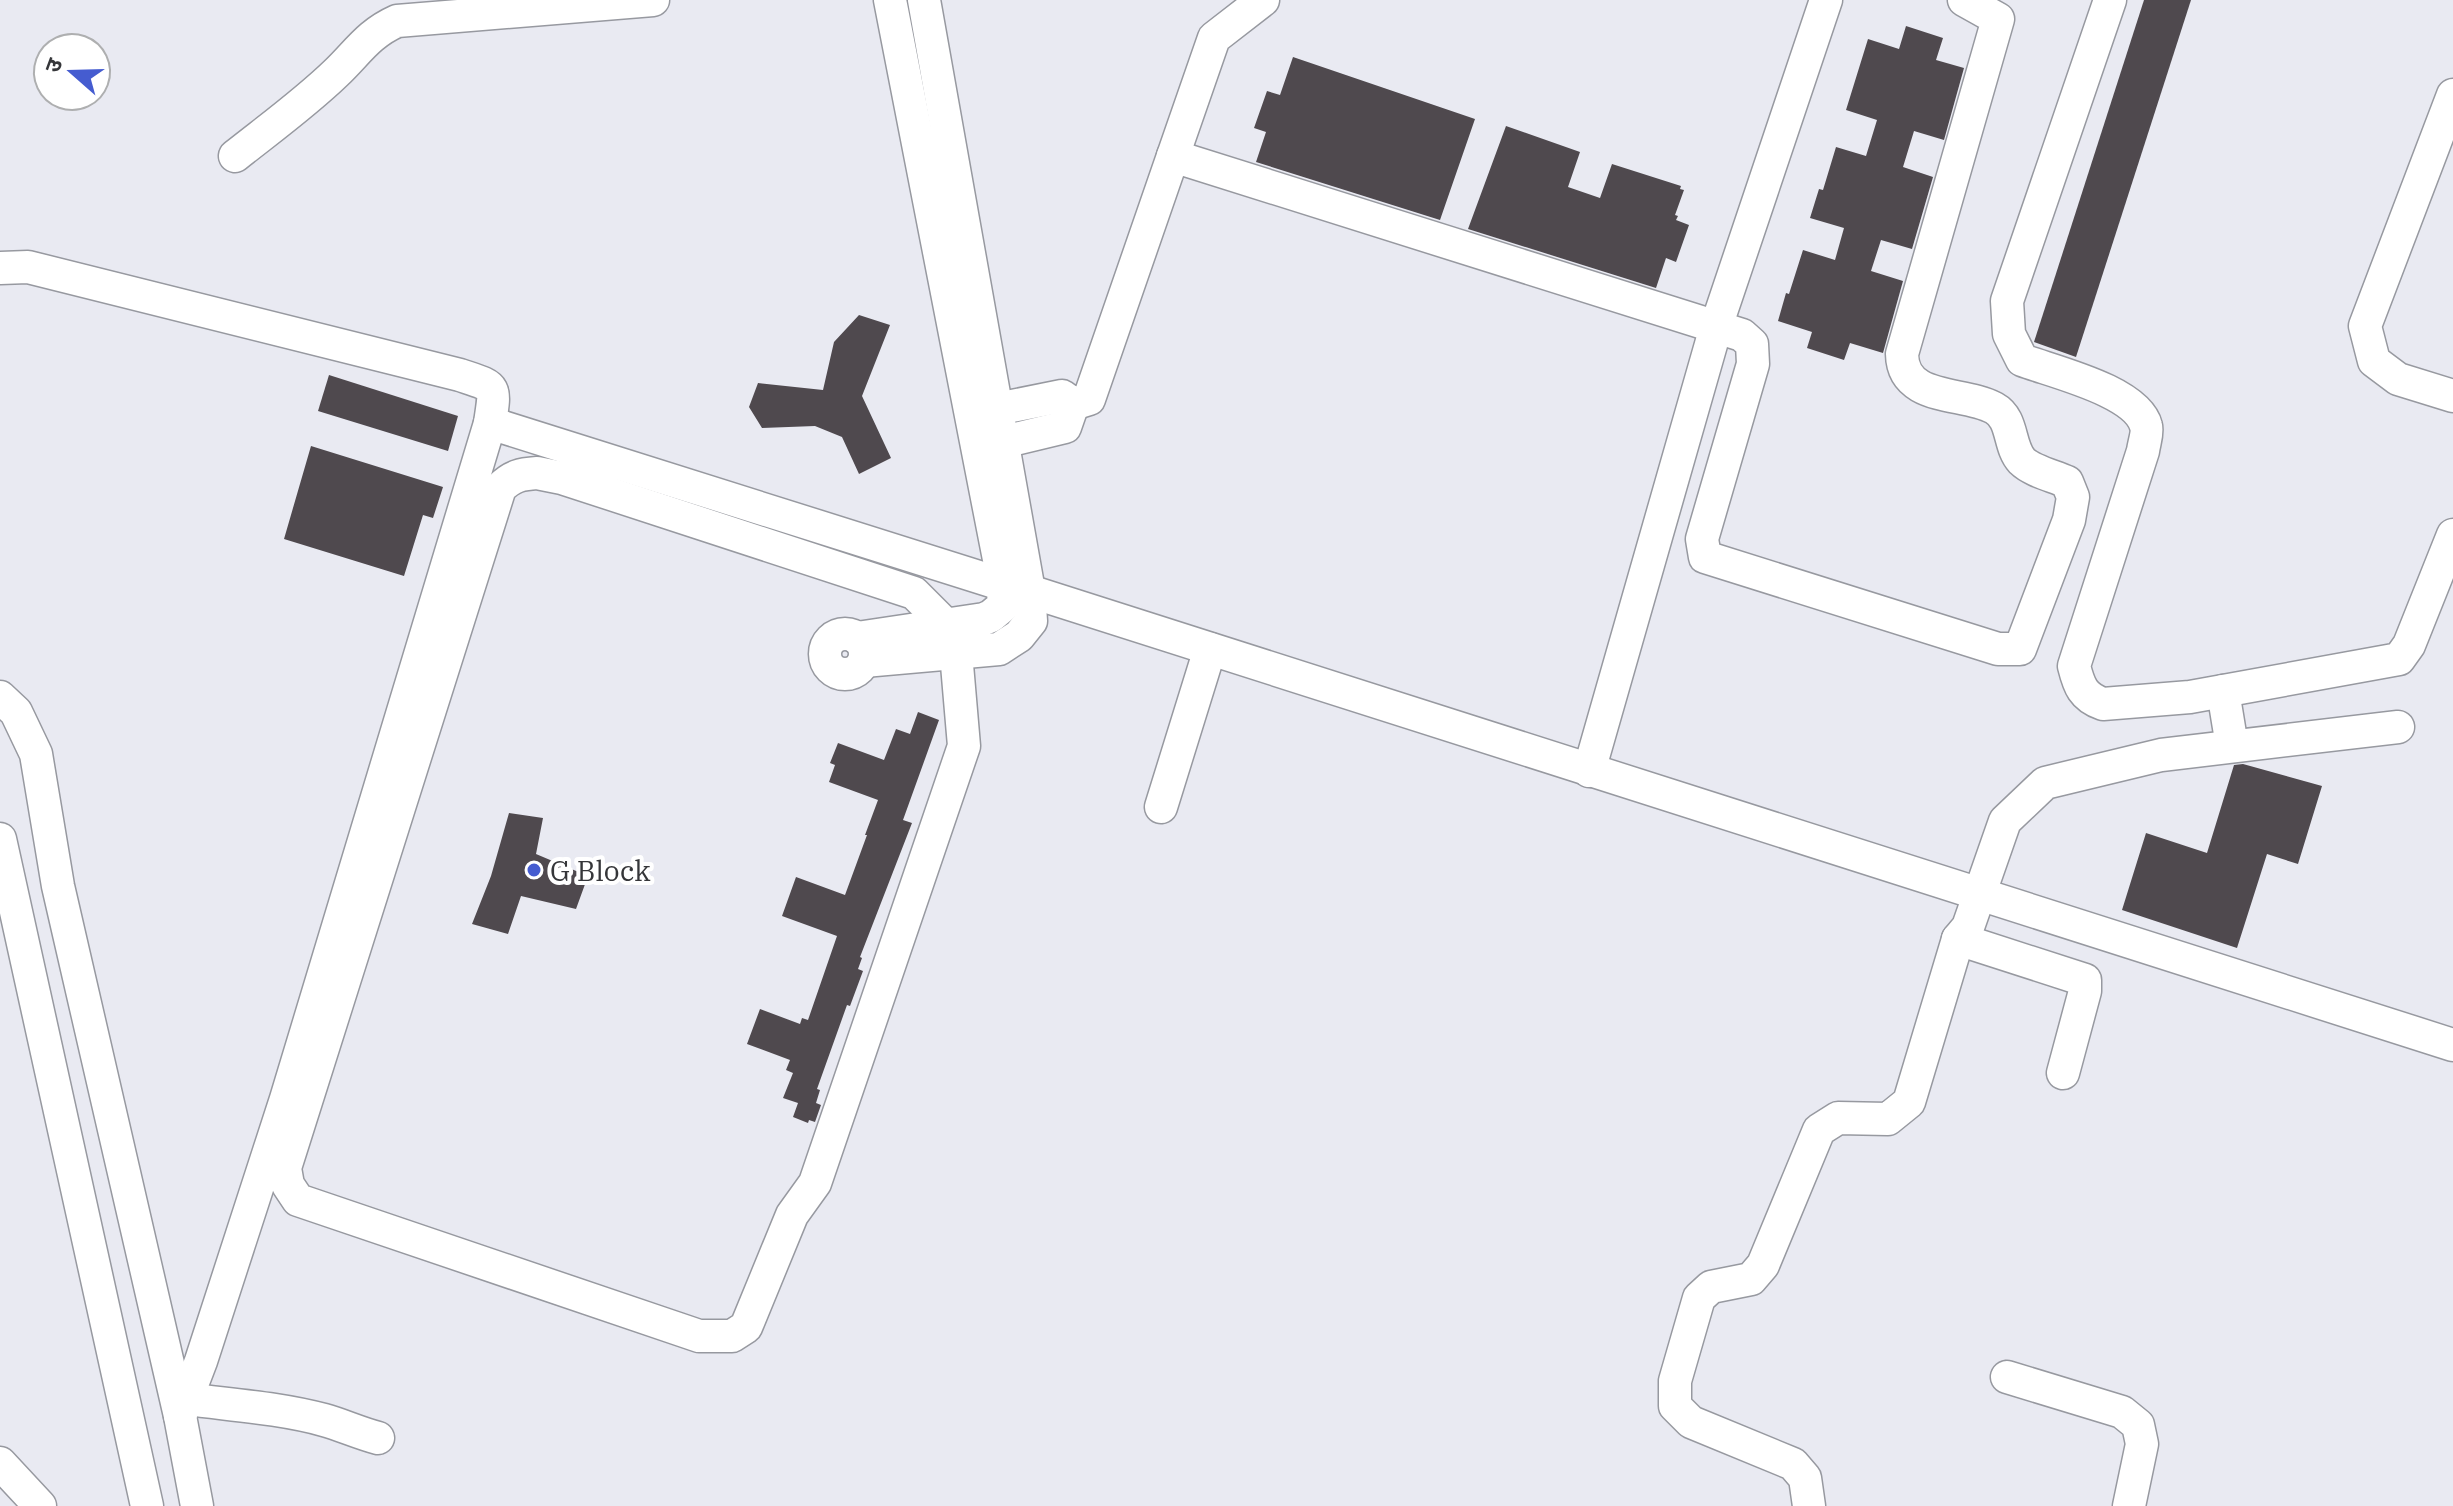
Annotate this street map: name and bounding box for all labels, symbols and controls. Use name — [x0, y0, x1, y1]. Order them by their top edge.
north arrow — [32, 32, 112, 112]
text: उ — [37, 53, 69, 76]
place label: G Block — [550, 852, 651, 889]
marker: G Block — [525, 861, 543, 879]

